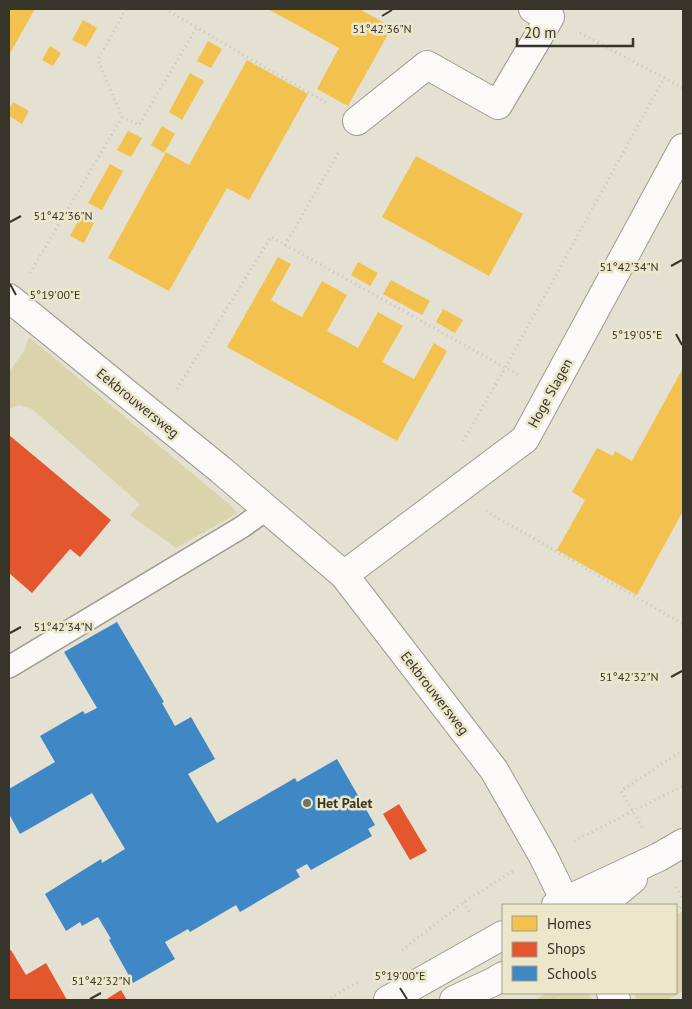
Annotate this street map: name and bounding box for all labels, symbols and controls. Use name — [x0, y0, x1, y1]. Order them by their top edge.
scale bar — [517, 15, 633, 47]
text: 51°42'36"N — [352, 21, 412, 36]
text: 20 m — [524, 23, 557, 42]
text: 51°42'36"N — [33, 208, 93, 223]
text: 51°42'34"N — [599, 259, 659, 274]
text: 5°19'00"E — [30, 287, 80, 302]
text: 5°19'05"E — [612, 327, 662, 342]
street label: Hoge Slagen — [524, 355, 576, 431]
street label: Eekbrouwersweg — [93, 364, 183, 442]
text: 51°42'34"N — [33, 619, 93, 634]
street label: Eekbrouwersweg — [397, 648, 473, 738]
text: 51°42'32"N — [599, 669, 659, 684]
place label: Het Palet — [317, 794, 372, 812]
marker: Het Palet — [301, 797, 313, 809]
legend — [502, 904, 677, 994]
text: Homes — [547, 914, 591, 933]
text: Shops — [547, 939, 586, 958]
text: Schools — [547, 964, 597, 983]
text: 5°19'00"E — [375, 968, 425, 983]
text: 51°42'32"N — [71, 973, 131, 988]

